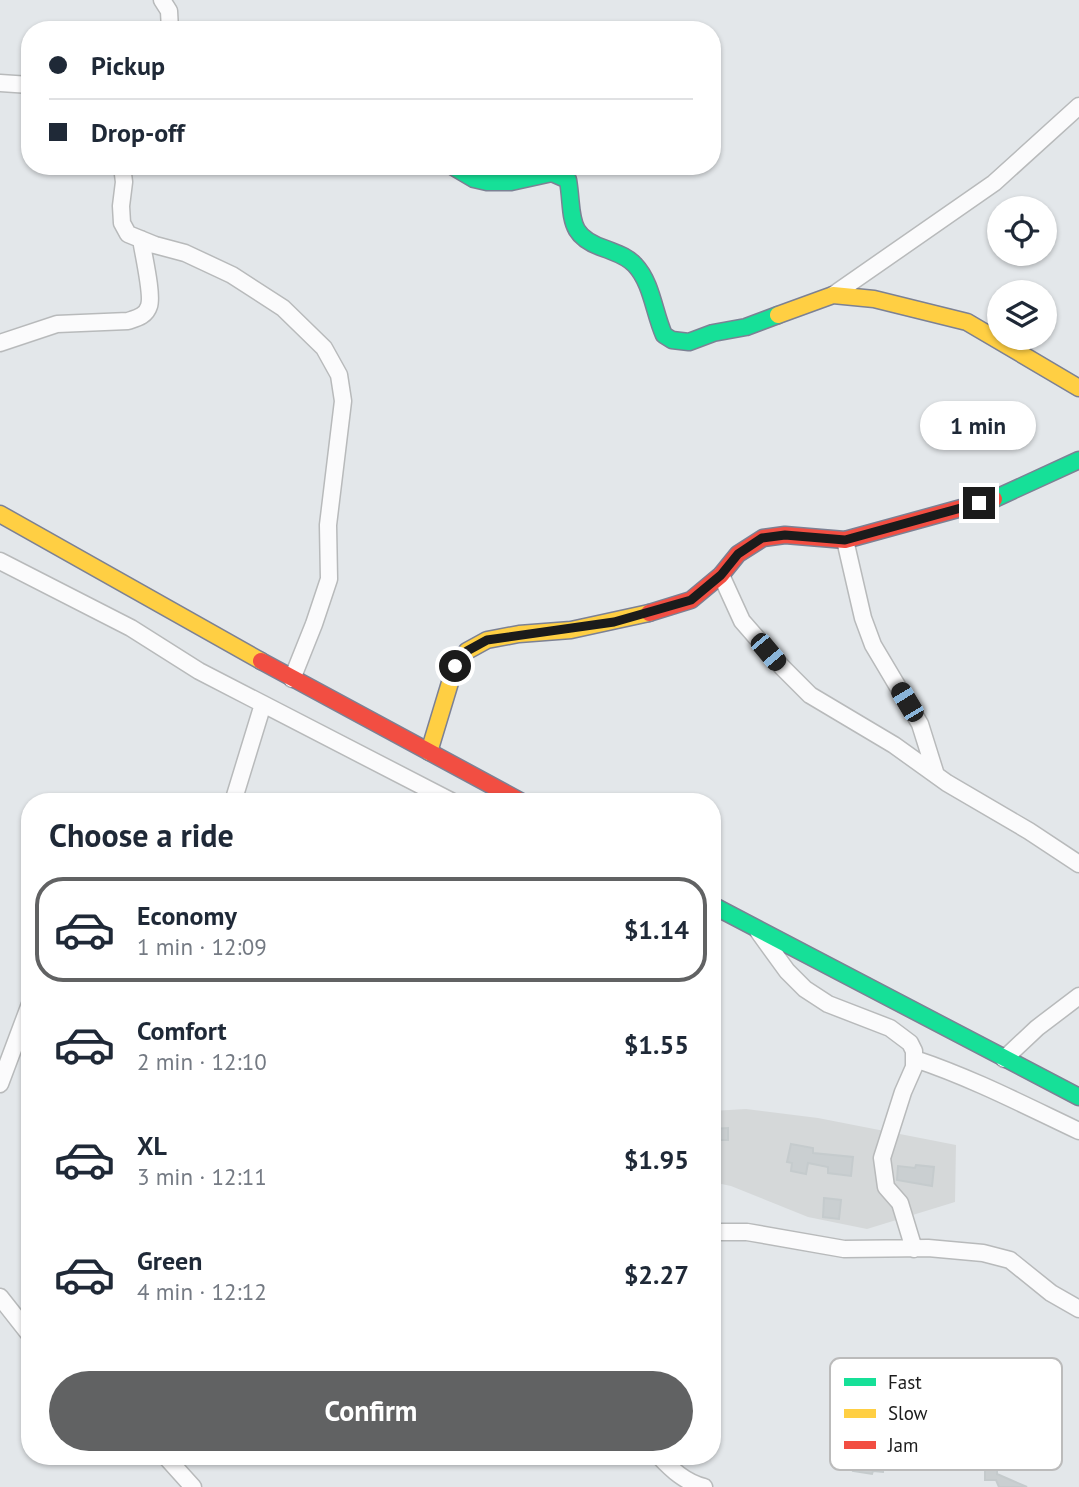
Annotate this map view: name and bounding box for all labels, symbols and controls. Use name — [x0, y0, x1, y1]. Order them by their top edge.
text: Pickup — [91, 49, 165, 82]
text: Drop-off — [91, 116, 185, 149]
map controls — [987, 196, 1057, 350]
button: locate — [987, 196, 1057, 266]
button: layers — [987, 280, 1057, 350]
callout: 1 min — [921, 402, 1037, 450]
text: 1 min — [950, 411, 1006, 440]
route end — [963, 487, 995, 519]
car — [747, 629, 790, 675]
route start — [439, 650, 471, 682]
car — [888, 679, 927, 725]
text: Choose a ride — [49, 814, 234, 856]
icon: car — [53, 898, 116, 961]
text: Economy — [137, 899, 237, 932]
text: $1.14 — [624, 913, 689, 946]
text: 1 min · 12:09 — [137, 932, 267, 961]
icon: car — [53, 1013, 116, 1076]
text: Comfort — [137, 1014, 227, 1047]
text: $1.55 — [624, 1028, 689, 1061]
text: 2 min · 12:10 — [137, 1047, 267, 1076]
icon: car — [53, 1128, 116, 1191]
text: XL — [137, 1129, 167, 1162]
text: $1.95 — [624, 1143, 689, 1176]
text: 3 min · 12:11 — [137, 1162, 267, 1191]
icon: car — [53, 1243, 116, 1306]
text: Green — [137, 1244, 202, 1277]
text: $2.27 — [624, 1258, 689, 1291]
text: 4 min · 12:12 — [137, 1277, 267, 1306]
legend — [830, 1358, 1062, 1470]
text: Fast — [888, 1370, 922, 1394]
button: Confirm — [49, 1371, 693, 1451]
text: Slow — [888, 1401, 928, 1425]
text: Jam — [887, 1433, 918, 1457]

